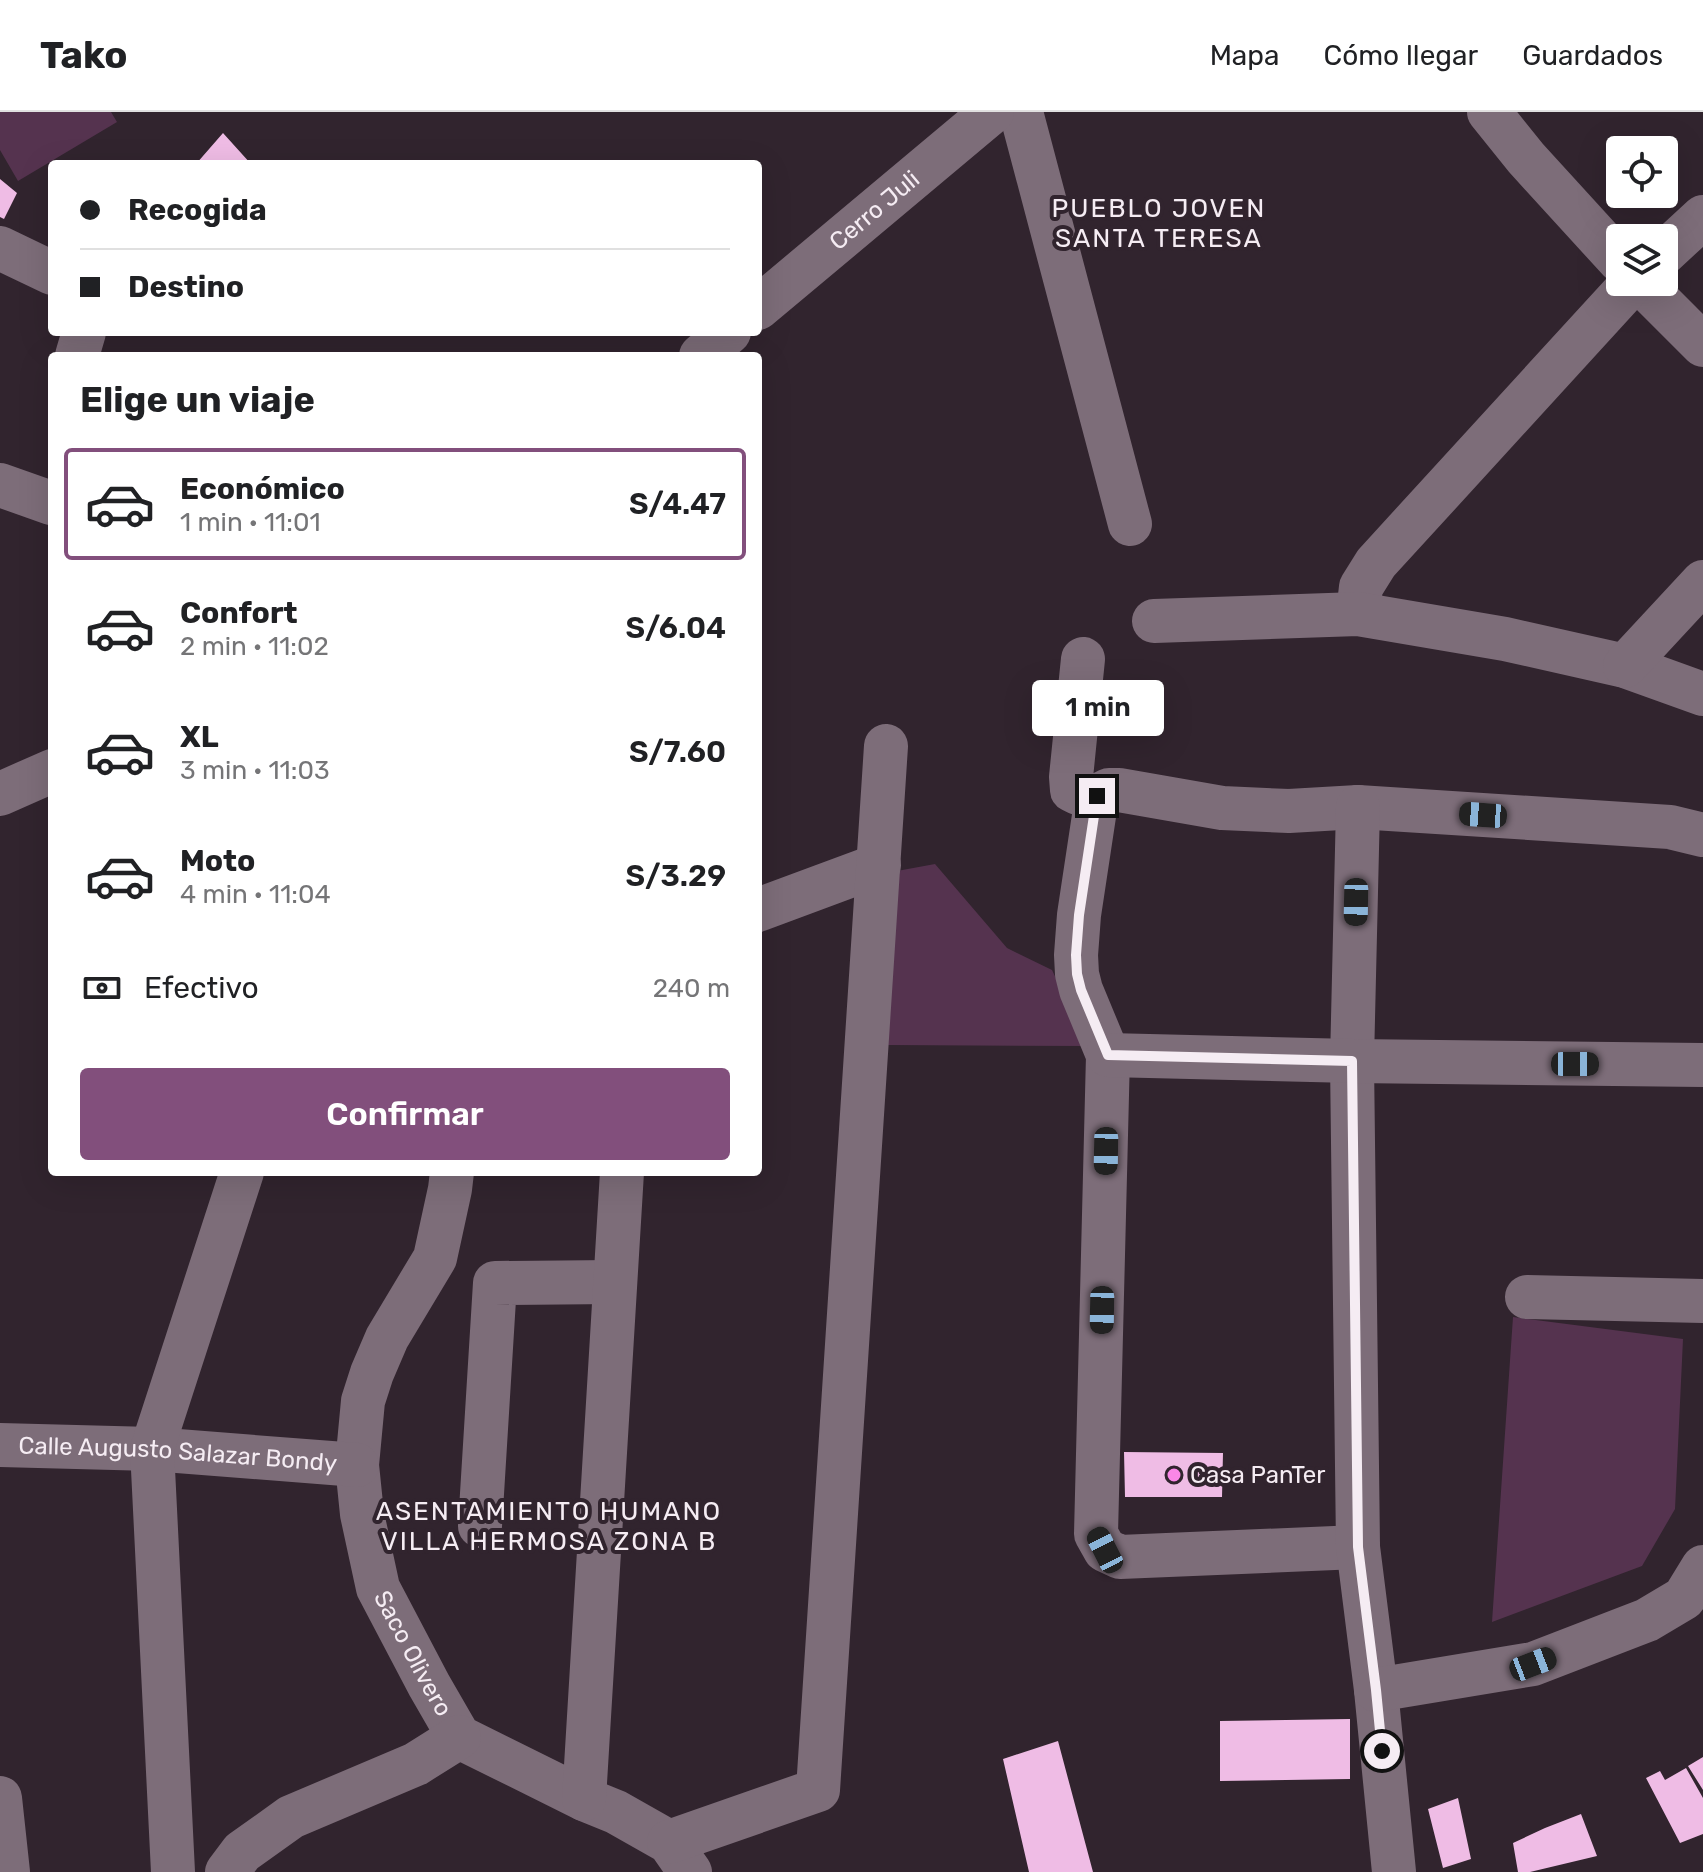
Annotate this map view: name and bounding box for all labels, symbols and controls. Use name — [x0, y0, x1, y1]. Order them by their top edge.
text: Tako — [40, 32, 128, 78]
text: Mapa — [1210, 39, 1279, 72]
text: Cómo llegar — [1323, 39, 1478, 72]
text: Guardados — [1522, 39, 1663, 72]
map controls — [1606, 136, 1678, 296]
button: locate — [1606, 136, 1678, 208]
street label: Cerro Juli — [824, 165, 925, 256]
text: Recogida — [128, 192, 267, 228]
district label: PUEBLO JOVEN SANTA TERESA — [1052, 193, 1266, 254]
button: layers — [1606, 224, 1678, 296]
text: Destino — [128, 269, 244, 305]
text: Elige un viaje — [80, 378, 315, 421]
icon: car — [84, 468, 156, 540]
text: Económico — [180, 471, 345, 507]
text: S/4.47 — [629, 486, 726, 522]
text: 1 min · 11:01 — [180, 507, 321, 538]
icon: car — [84, 592, 156, 664]
text: Confort — [180, 595, 298, 631]
text: S/6.04 — [626, 610, 726, 646]
text: 2 min · 11:02 — [180, 631, 329, 662]
callout: 1 min — [1031, 680, 1163, 736]
text: 1 min — [1065, 692, 1131, 723]
icon: car — [84, 716, 156, 788]
text: XL — [180, 719, 219, 755]
text: S/7.60 — [629, 734, 726, 770]
text: 3 min · 11:03 — [180, 755, 330, 786]
route end — [1079, 778, 1115, 814]
car — [1458, 801, 1508, 829]
icon: car — [84, 840, 156, 912]
text: Moto — [180, 843, 255, 879]
text: S/3.29 — [626, 858, 726, 894]
car — [1344, 878, 1368, 926]
text: 4 min · 11:04 — [180, 879, 331, 910]
icon: cash — [80, 966, 124, 1010]
text: Efectivo — [144, 970, 259, 1006]
text: 240 m — [653, 973, 730, 1004]
car — [1551, 1052, 1599, 1076]
button: Confirmar — [80, 1068, 730, 1160]
car — [1094, 1127, 1118, 1175]
car — [1090, 1286, 1114, 1334]
street label: Calle Augusto Salazar Bondy — [18, 1431, 338, 1477]
place label: Casa PanTer — [1190, 1461, 1325, 1489]
marker: Casa PanTer — [1165, 1466, 1183, 1484]
district label: ASENTAMIENTO HUMANO VILLA HERMOSA ZONA B — [376, 1496, 722, 1557]
car — [1083, 1523, 1127, 1577]
street label: Saco Olivero — [368, 1586, 458, 1721]
car — [1506, 1644, 1560, 1684]
route start — [1364, 1733, 1400, 1769]

